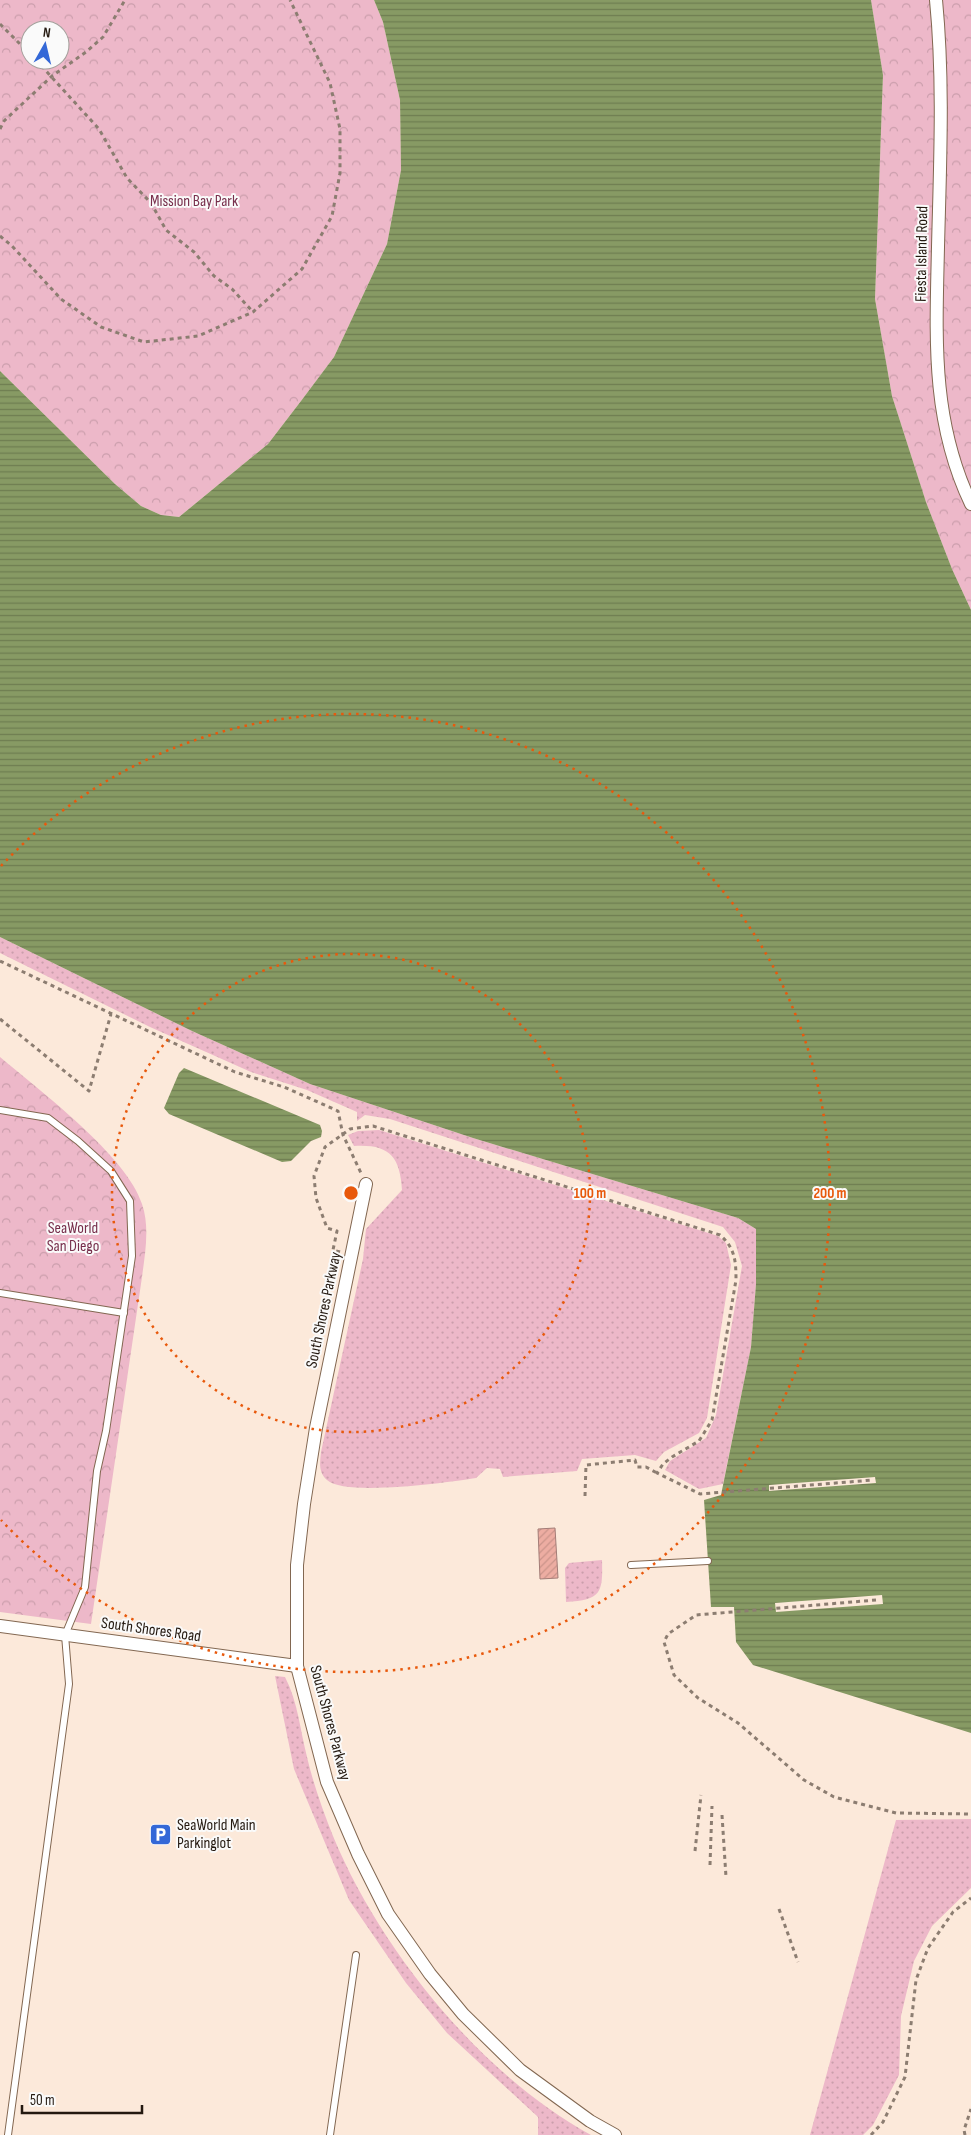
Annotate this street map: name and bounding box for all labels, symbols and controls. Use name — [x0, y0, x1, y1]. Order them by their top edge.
north arrow — [20, 20, 70, 70]
text: N — [42, 24, 52, 42]
park label: Mission Bay Park — [150, 192, 238, 211]
street label: Fiesta Island Road — [912, 206, 932, 302]
centre of rings — [342, 1184, 360, 1202]
text: 100 m — [574, 1184, 606, 1203]
text: 200 m — [813, 1184, 847, 1203]
park label: SeaWorld San Diego — [47, 1219, 99, 1256]
street label: South Shores Parkway — [302, 1250, 346, 1370]
street label: South Shores Road — [100, 1614, 202, 1646]
street label: South Shores Parkway — [306, 1663, 354, 1783]
place label: SeaWorld Main Parkinglot — [177, 1816, 256, 1853]
parking icon: SeaWorld Main Parkinglot — [149, 1822, 173, 1846]
scale bar — [22, 2082, 142, 2114]
text: 50 m — [30, 2091, 55, 2110]

